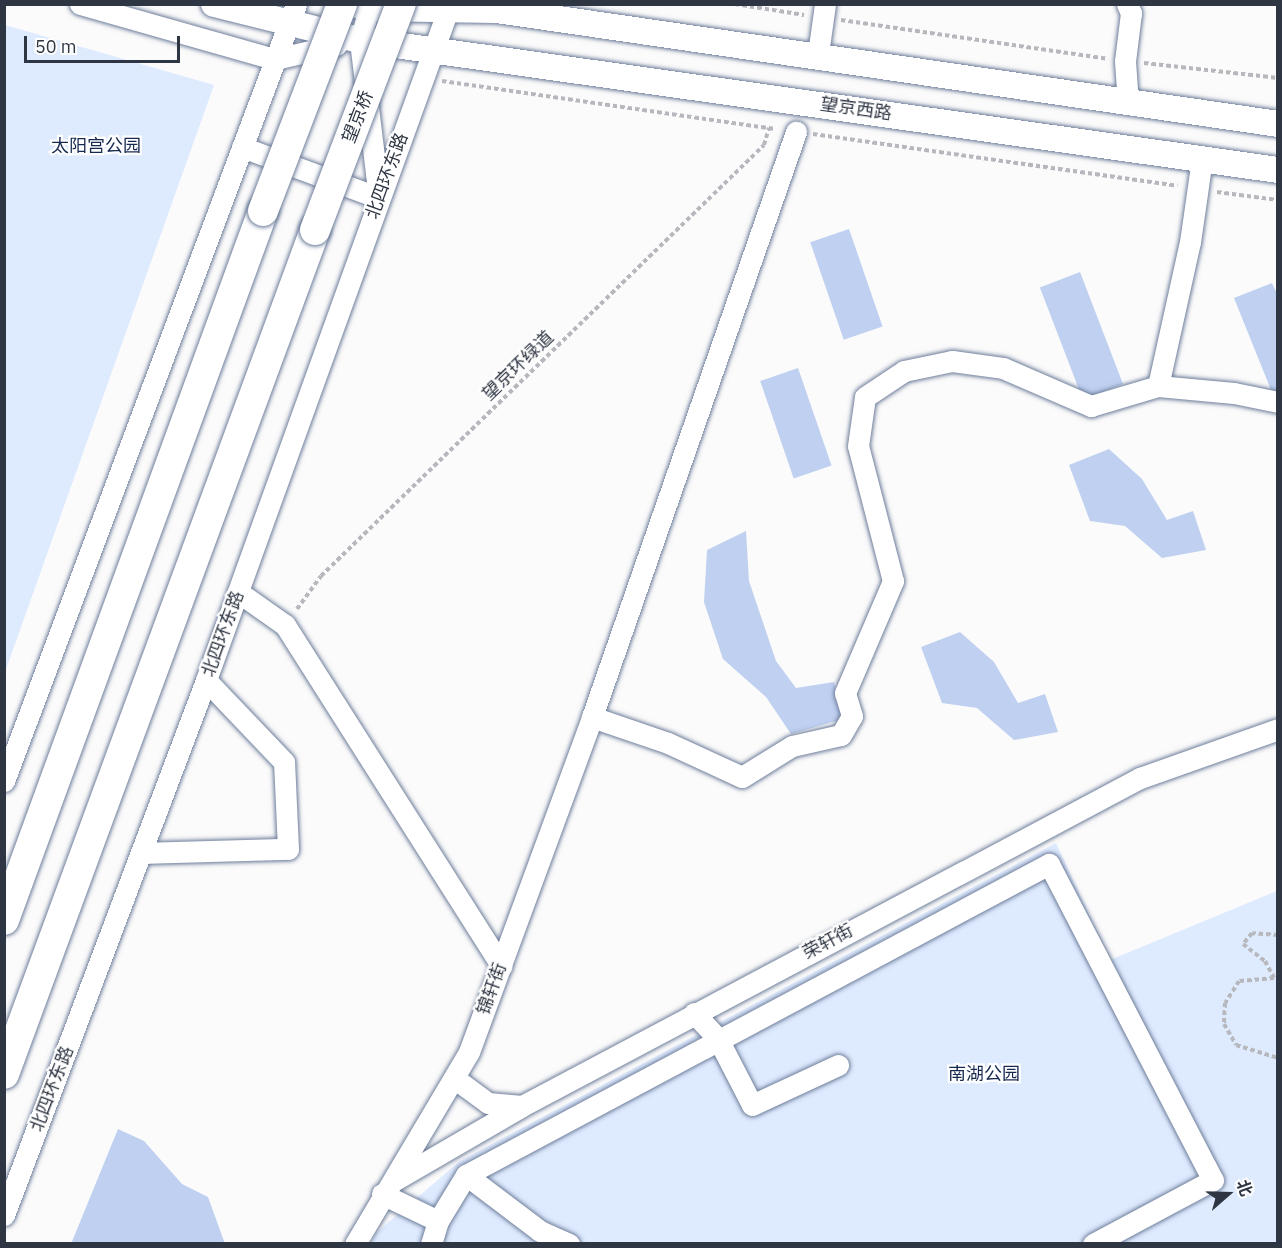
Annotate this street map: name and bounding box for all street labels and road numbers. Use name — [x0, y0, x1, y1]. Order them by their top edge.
street label: 望京桥 — [338, 88, 378, 146]
street label: 望京西路 — [819, 93, 893, 125]
street label: 北四环东路 — [361, 130, 413, 222]
street label: 望京环绿道 — [478, 327, 558, 405]
street label: 北四环东路 — [197, 588, 249, 680]
street label: 荣轩街 — [799, 920, 857, 964]
street label: 锦轩街 — [473, 960, 511, 1018]
street label: 北四环东路 — [26, 1043, 78, 1135]

